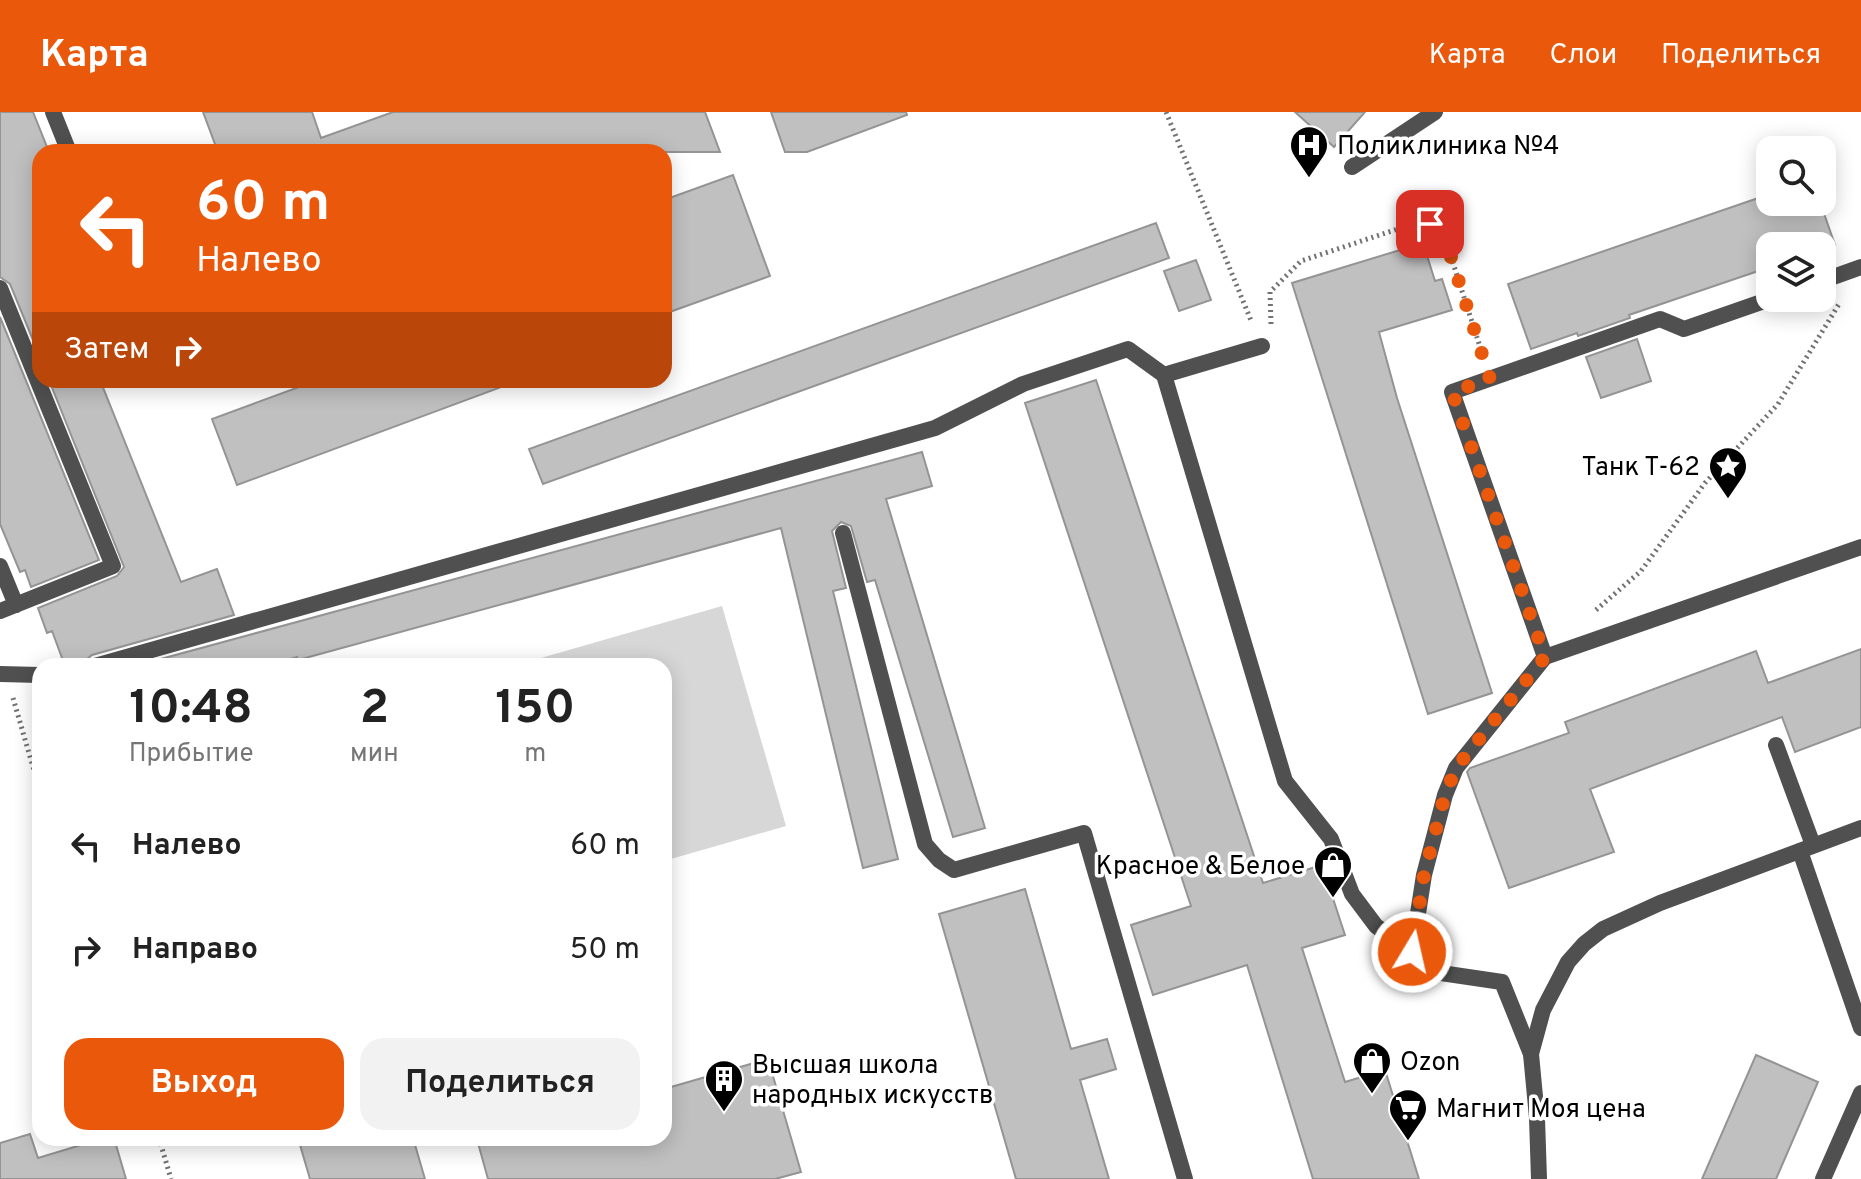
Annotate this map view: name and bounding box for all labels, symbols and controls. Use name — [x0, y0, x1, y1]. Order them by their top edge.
text: Карта — [40, 32, 149, 81]
text: Карта — [1429, 38, 1505, 74]
text: Слои — [1549, 38, 1617, 74]
text: Поделиться — [1661, 38, 1821, 74]
hospital icon: Поликлиника №4 — [1288, 124, 1330, 179]
place label: Поликлиника №4 — [1337, 131, 1559, 164]
map controls — [1756, 136, 1836, 312]
button: search — [1756, 136, 1836, 216]
text: 60 m — [196, 170, 330, 240]
icon: left — [64, 176, 168, 280]
pin — [1396, 190, 1464, 258]
icon: arrive — [1408, 202, 1452, 246]
button: layers — [1756, 232, 1836, 312]
text: Налево — [196, 239, 322, 285]
icon: right — [165, 328, 209, 372]
text: Затем — [64, 332, 149, 369]
place icon: Танк Т-62 — [1707, 445, 1749, 500]
place label: Танк Т-62 — [1582, 452, 1700, 485]
text: 10:48 — [129, 680, 253, 740]
text: 2 — [360, 680, 389, 740]
text: 150 — [495, 680, 575, 740]
text: Прибытие — [129, 738, 253, 771]
text: мин — [350, 738, 399, 771]
text: m — [524, 738, 546, 771]
icon: left — [64, 824, 108, 868]
text: Налево — [132, 828, 241, 865]
text: 60 m — [570, 828, 640, 865]
shop icon: Красное & Белое — [1312, 844, 1354, 899]
place label: Красное & Белое — [1096, 851, 1305, 884]
position arrow — [1370, 910, 1454, 994]
icon: right — [64, 928, 108, 972]
text: Направо — [132, 932, 258, 969]
text: 50 m — [570, 932, 640, 969]
button: Выход — [64, 1038, 344, 1130]
button: Поделиться — [360, 1038, 640, 1130]
shop icon: Ozon — [1351, 1040, 1393, 1095]
place label: Ozon — [1400, 1047, 1460, 1080]
place label: Высшая школа народных искусств — [752, 1050, 994, 1113]
building icon: Высшая школа народных искусств — [703, 1058, 745, 1113]
supermarket icon: Магнит Моя цена — [1387, 1087, 1429, 1142]
place label: Магнит Моя цена — [1436, 1094, 1646, 1127]

